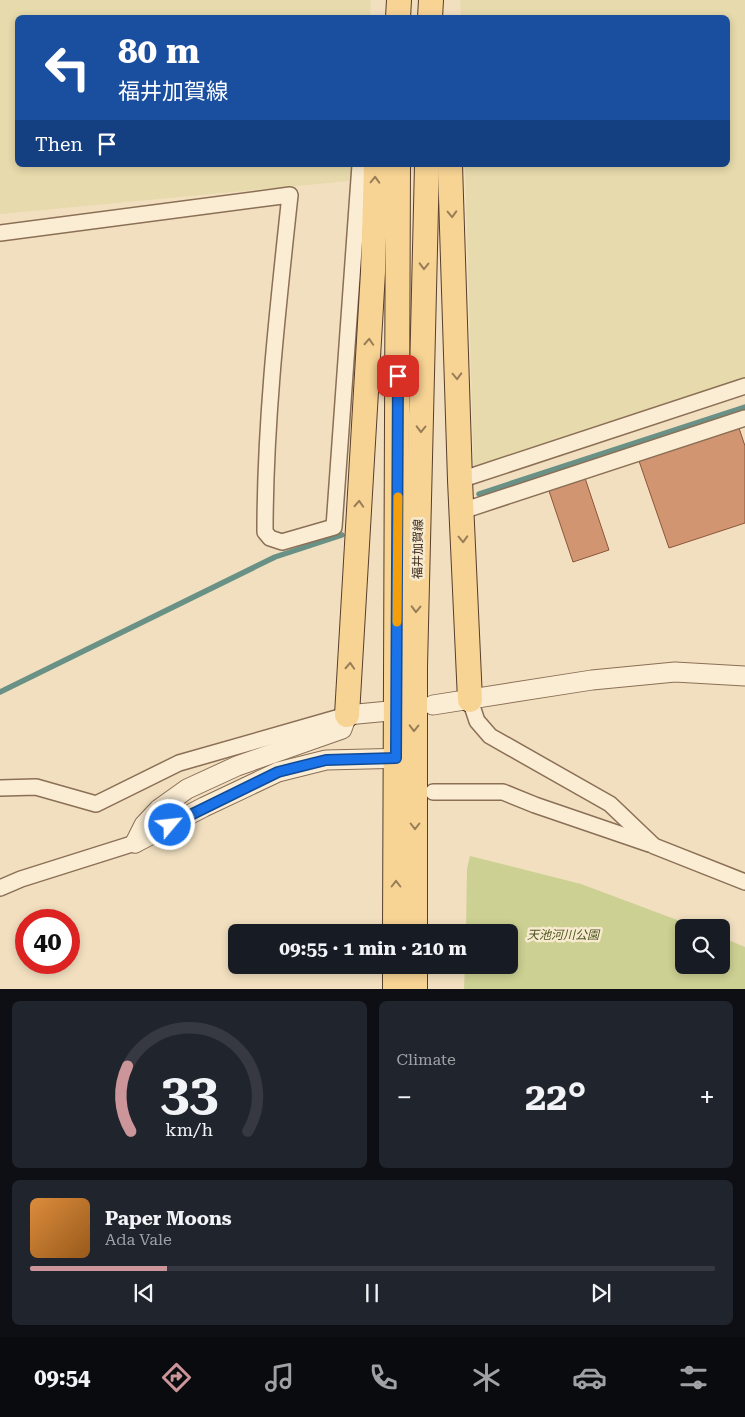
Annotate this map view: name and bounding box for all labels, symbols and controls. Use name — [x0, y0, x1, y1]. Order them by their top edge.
text: 80 m — [118, 31, 200, 72]
icon: left — [35, 35, 100, 100]
text: 福井加賀線 — [118, 79, 228, 104]
icon: arrive — [93, 130, 121, 158]
text: Then — [35, 133, 83, 156]
one-way arrow — [370, 175, 381, 183]
one-way arrow — [447, 210, 457, 218]
one-way arrow — [419, 262, 430, 270]
one-way arrow — [363, 338, 374, 346]
pin — [377, 355, 419, 397]
icon: arrive — [384, 362, 412, 390]
one-way arrow — [452, 372, 462, 380]
one-way arrow — [415, 425, 426, 433]
one-way arrow — [354, 500, 365, 508]
street label: 福井加賀線 — [410, 519, 426, 579]
one-way arrow — [458, 535, 468, 543]
one-way arrow — [411, 605, 422, 613]
one-way arrow — [344, 662, 355, 670]
one-way arrow — [409, 724, 419, 732]
position arrow — [143, 798, 195, 850]
one-way arrow — [410, 822, 420, 830]
one-way arrow — [391, 880, 401, 888]
speed limit sign: 40 — [15, 909, 80, 974]
map controls — [675, 919, 730, 974]
button: search — [675, 919, 730, 974]
park label: 天池河川公園 — [527, 928, 601, 942]
text: 09:55 · 1 min · 210 m — [279, 937, 467, 960]
text: Climate — [397, 1050, 456, 1069]
text: 33 — [160, 1062, 218, 1123]
text: 22° — [525, 1075, 586, 1119]
text: − — [397, 1081, 412, 1114]
text: + — [699, 1081, 715, 1114]
text: km/h — [165, 1119, 214, 1140]
text: Paper Moons — [105, 1207, 232, 1230]
text: Ada Vale — [105, 1230, 172, 1249]
icon: previous — [130, 1279, 158, 1307]
icon: pause — [358, 1279, 386, 1307]
icon: next — [587, 1279, 615, 1307]
icon: directions — [159, 1360, 194, 1395]
icon: music — [262, 1360, 297, 1395]
icon: phone — [366, 1360, 401, 1395]
icon: climate — [469, 1360, 504, 1395]
icon: car — [572, 1360, 607, 1395]
icon: filters — [676, 1360, 711, 1395]
text: 09:54 — [34, 1365, 90, 1390]

